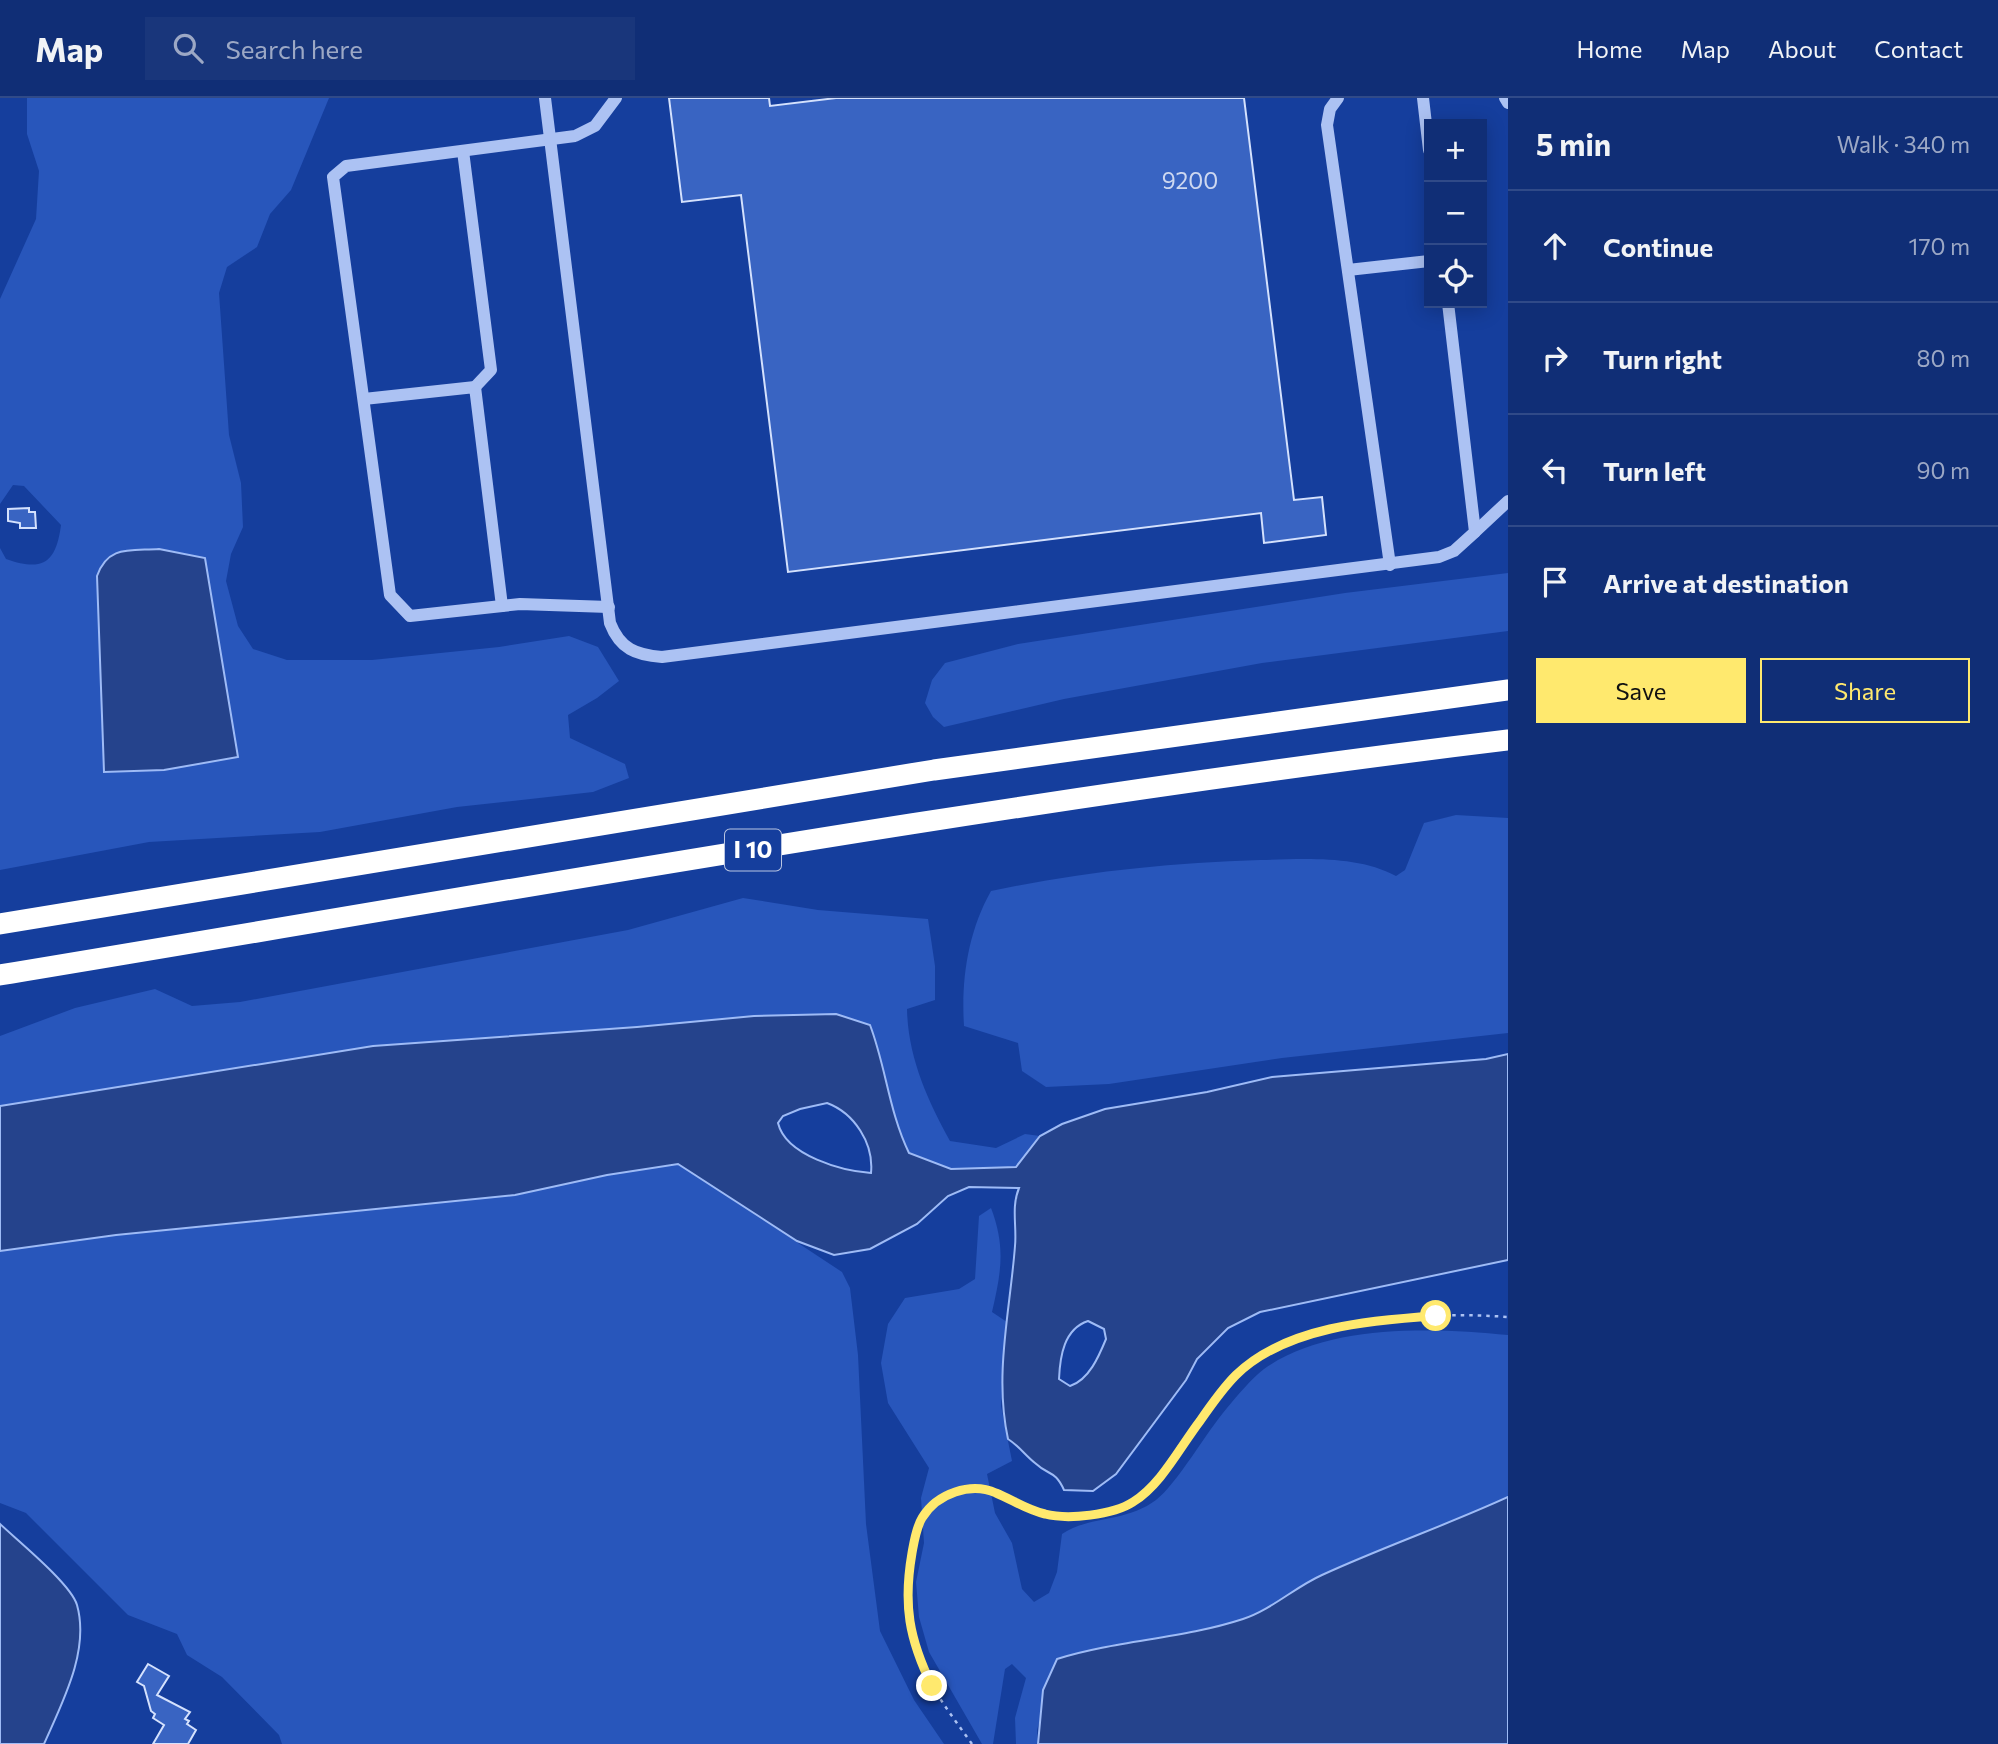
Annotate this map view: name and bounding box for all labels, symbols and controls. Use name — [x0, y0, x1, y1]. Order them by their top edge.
search box — [145, 17, 635, 80]
text: Map — [35, 28, 103, 69]
icon: search — [169, 29, 207, 67]
text: Search here — [225, 33, 363, 64]
text: Home — [1577, 34, 1643, 63]
text: Map — [1681, 34, 1730, 63]
text: About — [1768, 34, 1836, 63]
text: Contact — [1874, 34, 1963, 63]
map controls — [1424, 119, 1487, 308]
button: + — [1424, 119, 1487, 182]
text: 5 min — [1536, 125, 1611, 162]
text: Walk · 340 m — [1837, 130, 1970, 158]
house number: 9200 — [1162, 166, 1218, 194]
button: − — [1424, 182, 1487, 245]
icon: ahead — [1536, 227, 1574, 265]
text: Continue — [1603, 231, 1713, 262]
text: 170 m — [1909, 232, 1970, 260]
button: locate — [1424, 245, 1487, 308]
icon: right — [1536, 339, 1574, 377]
text: Turn right — [1603, 343, 1722, 374]
text: 80 m — [1917, 344, 1970, 372]
icon: left — [1536, 451, 1574, 489]
text: Turn left — [1603, 455, 1706, 486]
text: 90 m — [1917, 456, 1970, 484]
icon: arrive — [1536, 563, 1574, 601]
text: Arrive at destination — [1603, 567, 1849, 598]
button: Save — [1536, 658, 1746, 723]
button: Share — [1760, 658, 1970, 723]
road number: I 10 — [725, 830, 781, 870]
route start — [1420, 1300, 1451, 1331]
route end — [916, 1670, 947, 1701]

